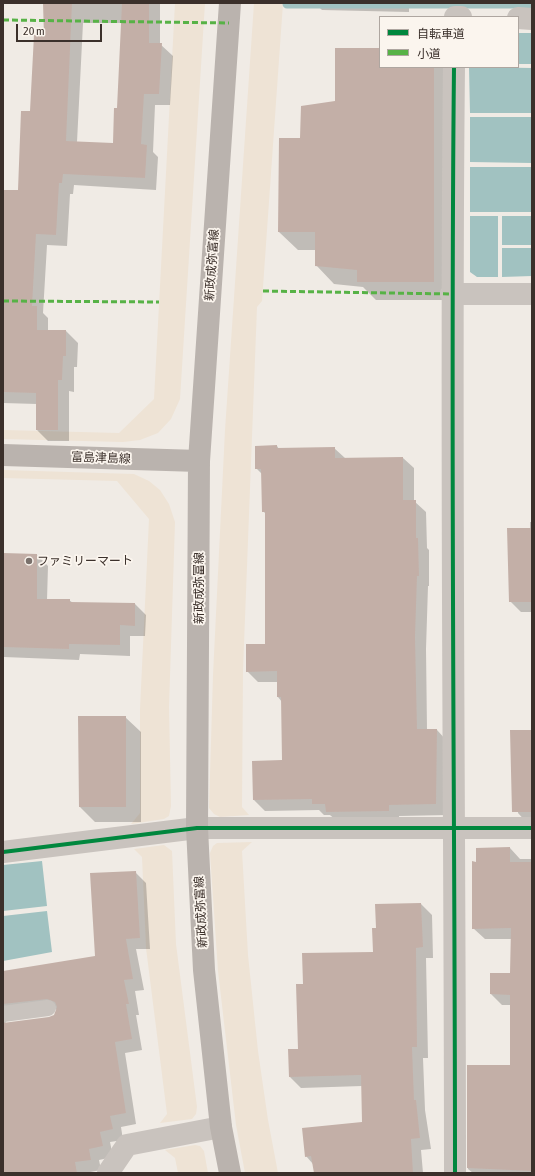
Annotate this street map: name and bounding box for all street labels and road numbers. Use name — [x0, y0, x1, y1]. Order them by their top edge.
street label: 新政成弥富線 — [202, 229, 222, 301]
street label: 富島津島線 — [71, 450, 131, 466]
street label: 新政成弥富線 — [192, 552, 206, 624]
street label: 新政成弥富線 — [192, 876, 210, 948]

